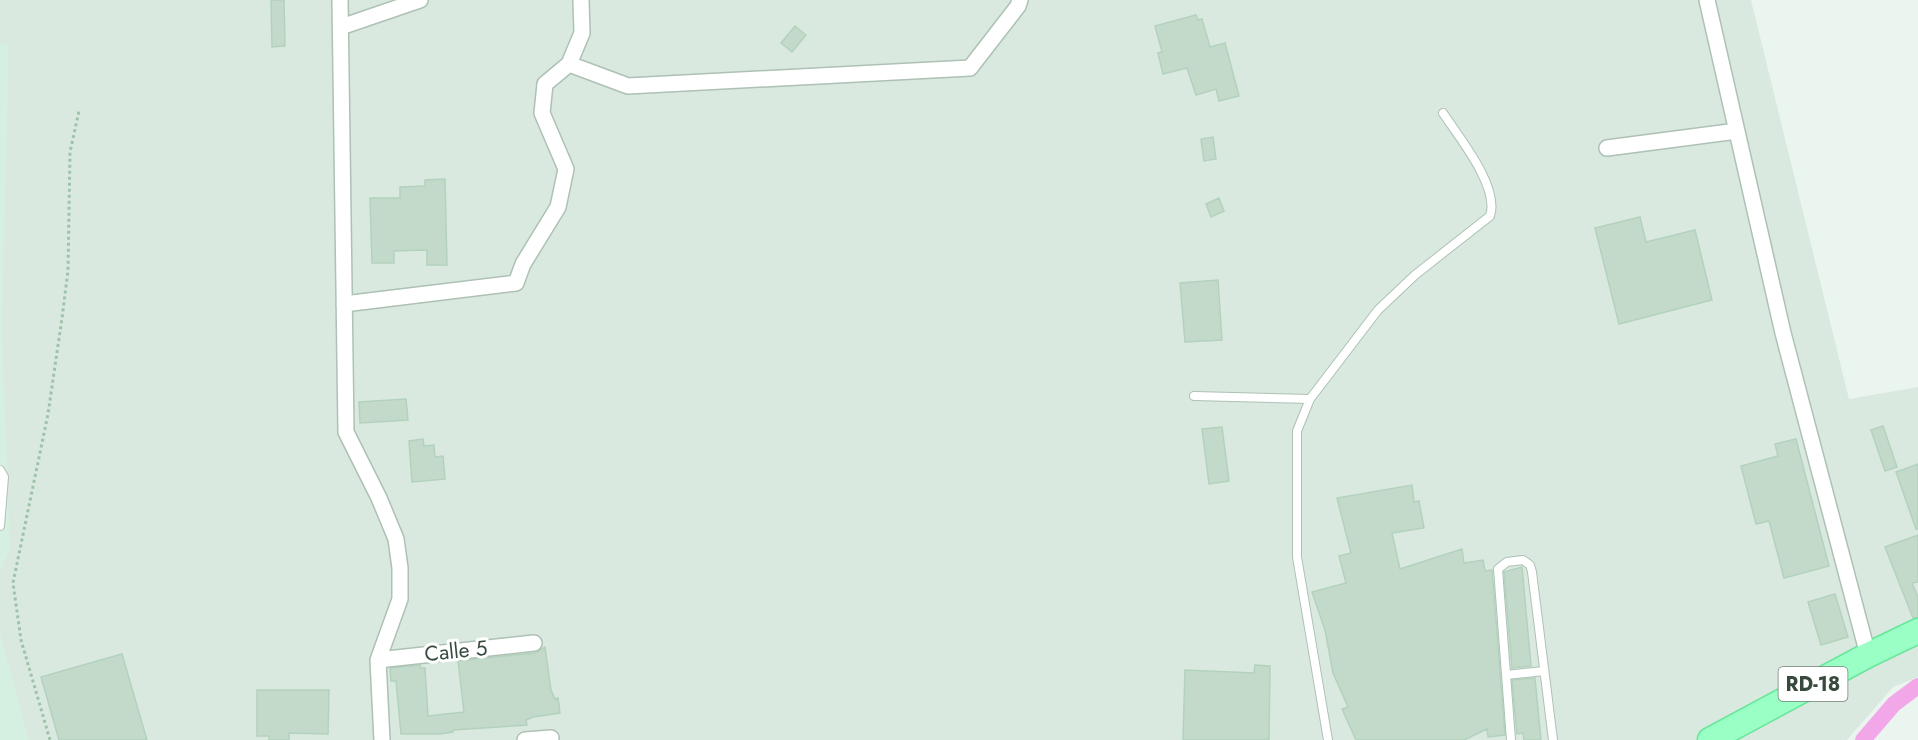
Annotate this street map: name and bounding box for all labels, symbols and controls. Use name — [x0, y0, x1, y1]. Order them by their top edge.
street label: Calle 5 — [423, 633, 489, 669]
road number: RD-18 — [1778, 667, 1848, 701]

